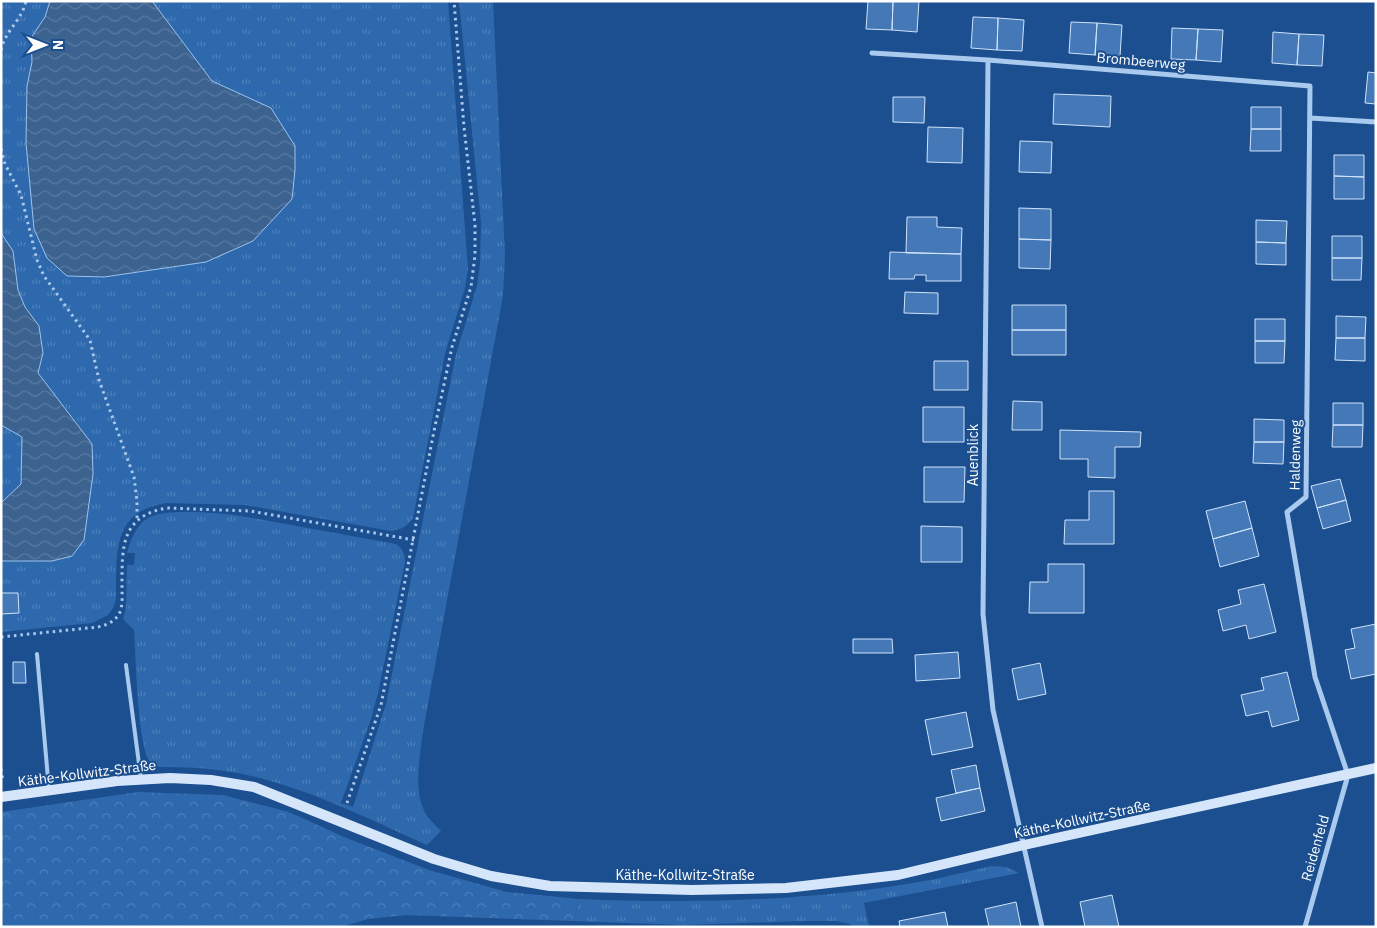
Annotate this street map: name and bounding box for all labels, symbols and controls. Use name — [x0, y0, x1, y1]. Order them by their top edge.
north arrow — [20, 20, 70, 70]
text: N — [49, 40, 67, 50]
street label: Brombeerweg — [1096, 48, 1187, 74]
street label: Haldenweg — [1285, 419, 1305, 490]
street label: Auenblick — [964, 423, 982, 486]
street label: Käthe-Kollwitz-Straße — [17, 756, 157, 790]
street label: Käthe-Kollwitz-Straße — [1012, 796, 1152, 842]
street label: Reidenfeld — [1297, 813, 1333, 883]
street label: Käthe-Kollwitz-Straße — [615, 866, 755, 884]

